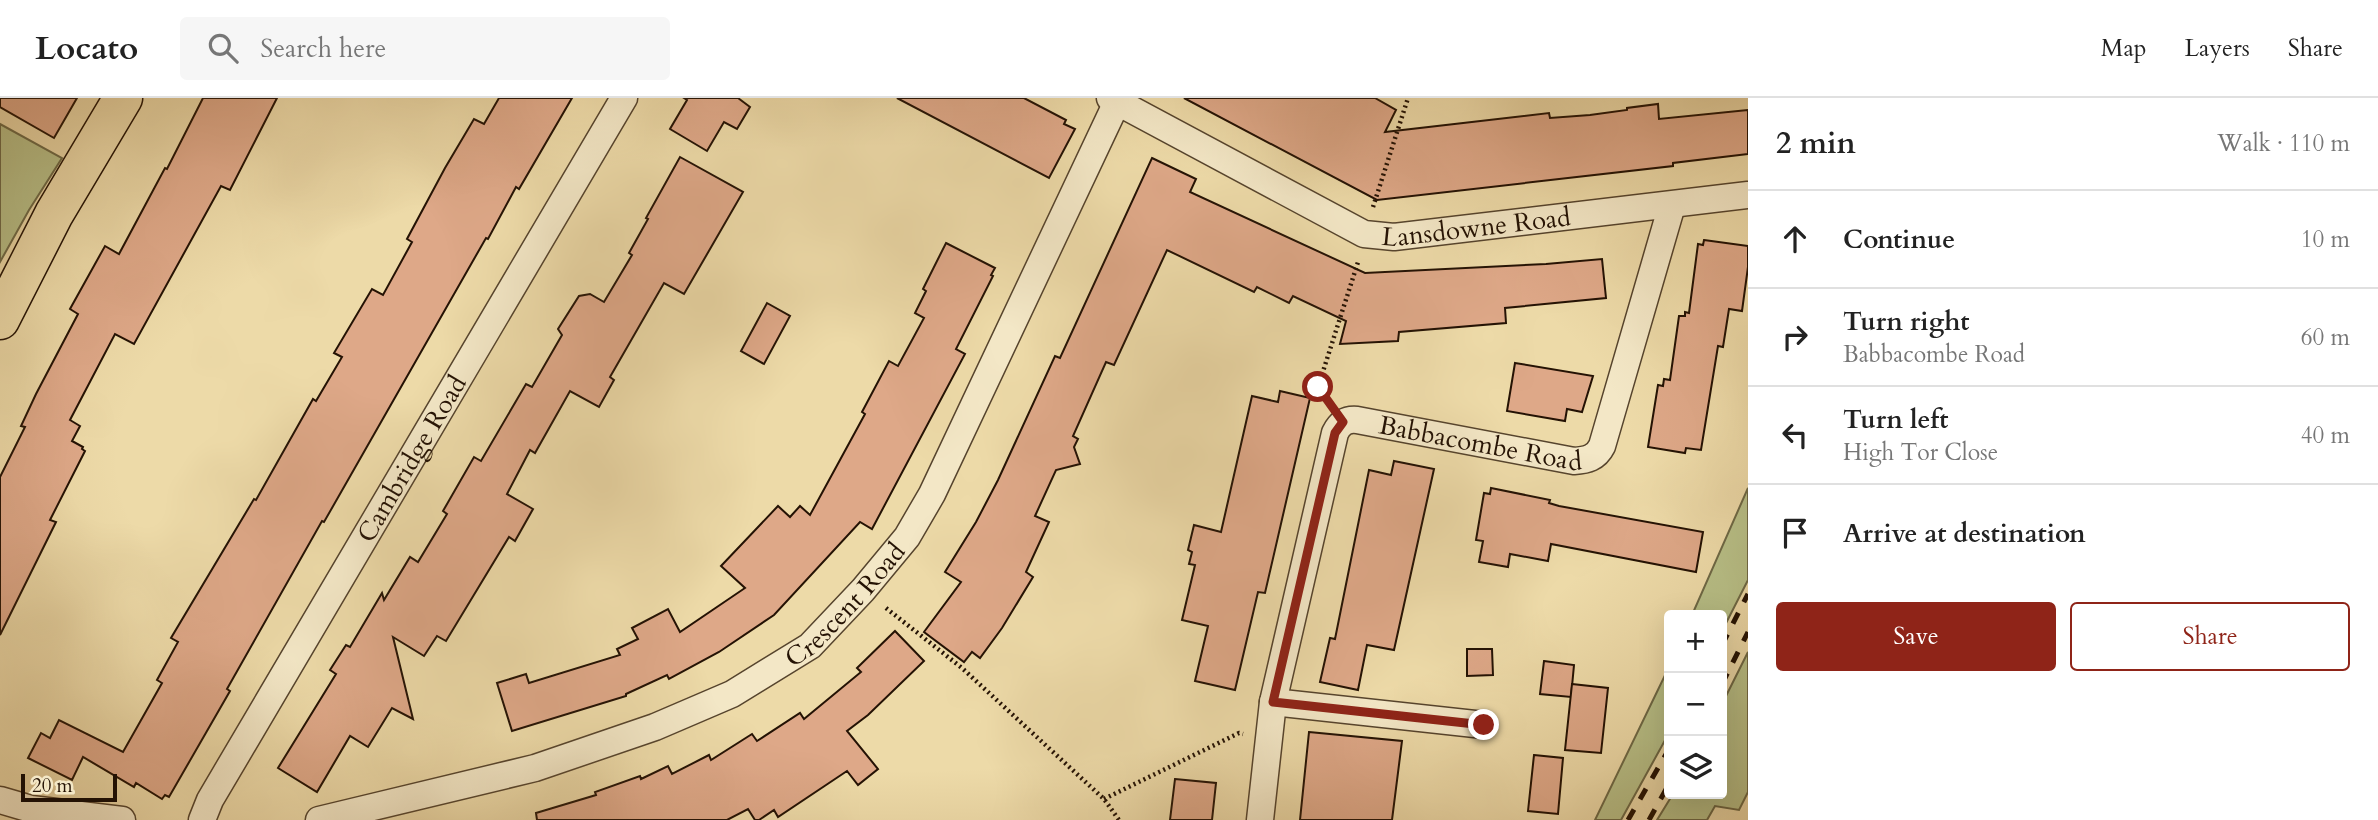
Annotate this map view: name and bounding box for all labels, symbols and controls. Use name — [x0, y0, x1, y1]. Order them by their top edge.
search box — [180, 17, 670, 80]
text: Locato — [35, 26, 138, 71]
icon: search — [204, 29, 242, 67]
text: Search here — [260, 31, 386, 66]
text: Map — [2101, 32, 2147, 65]
text: Layers — [2185, 32, 2250, 65]
text: Share — [2288, 32, 2343, 65]
text: 2 min — [1776, 123, 1856, 164]
text: Walk · 110 m — [2217, 128, 2350, 159]
street label: Lansdowne Road — [1380, 199, 1573, 255]
icon: ahead — [1776, 220, 1814, 258]
text: Continue — [1843, 222, 1955, 257]
text: 10 m — [2301, 224, 2350, 255]
text: Turn right — [1843, 304, 1970, 339]
icon: right — [1776, 318, 1814, 356]
text: 60 m — [2301, 322, 2350, 353]
text: Babbacombe Road — [1843, 339, 2025, 370]
street label: Cambridge Road — [349, 369, 475, 549]
route start — [1302, 371, 1333, 402]
text: Turn left — [1843, 402, 1948, 437]
street label: Babbacombe Road — [1376, 408, 1583, 479]
icon: left — [1776, 416, 1814, 454]
text: 40 m — [2301, 420, 2350, 451]
text: High Tor Close — [1843, 437, 1998, 468]
icon: arrive — [1776, 514, 1814, 552]
text: Arrive at destination — [1843, 516, 2086, 551]
street label: Crescent Road — [778, 535, 913, 675]
button: Save — [1776, 602, 2056, 671]
button: Share — [2070, 602, 2350, 671]
map controls — [1664, 610, 1727, 799]
button: + — [1664, 610, 1727, 673]
button: − — [1664, 673, 1727, 736]
route end — [1468, 709, 1499, 740]
button: layers — [1664, 736, 1727, 799]
scale bar — [21, 771, 117, 803]
text: 20 m — [32, 773, 73, 799]

